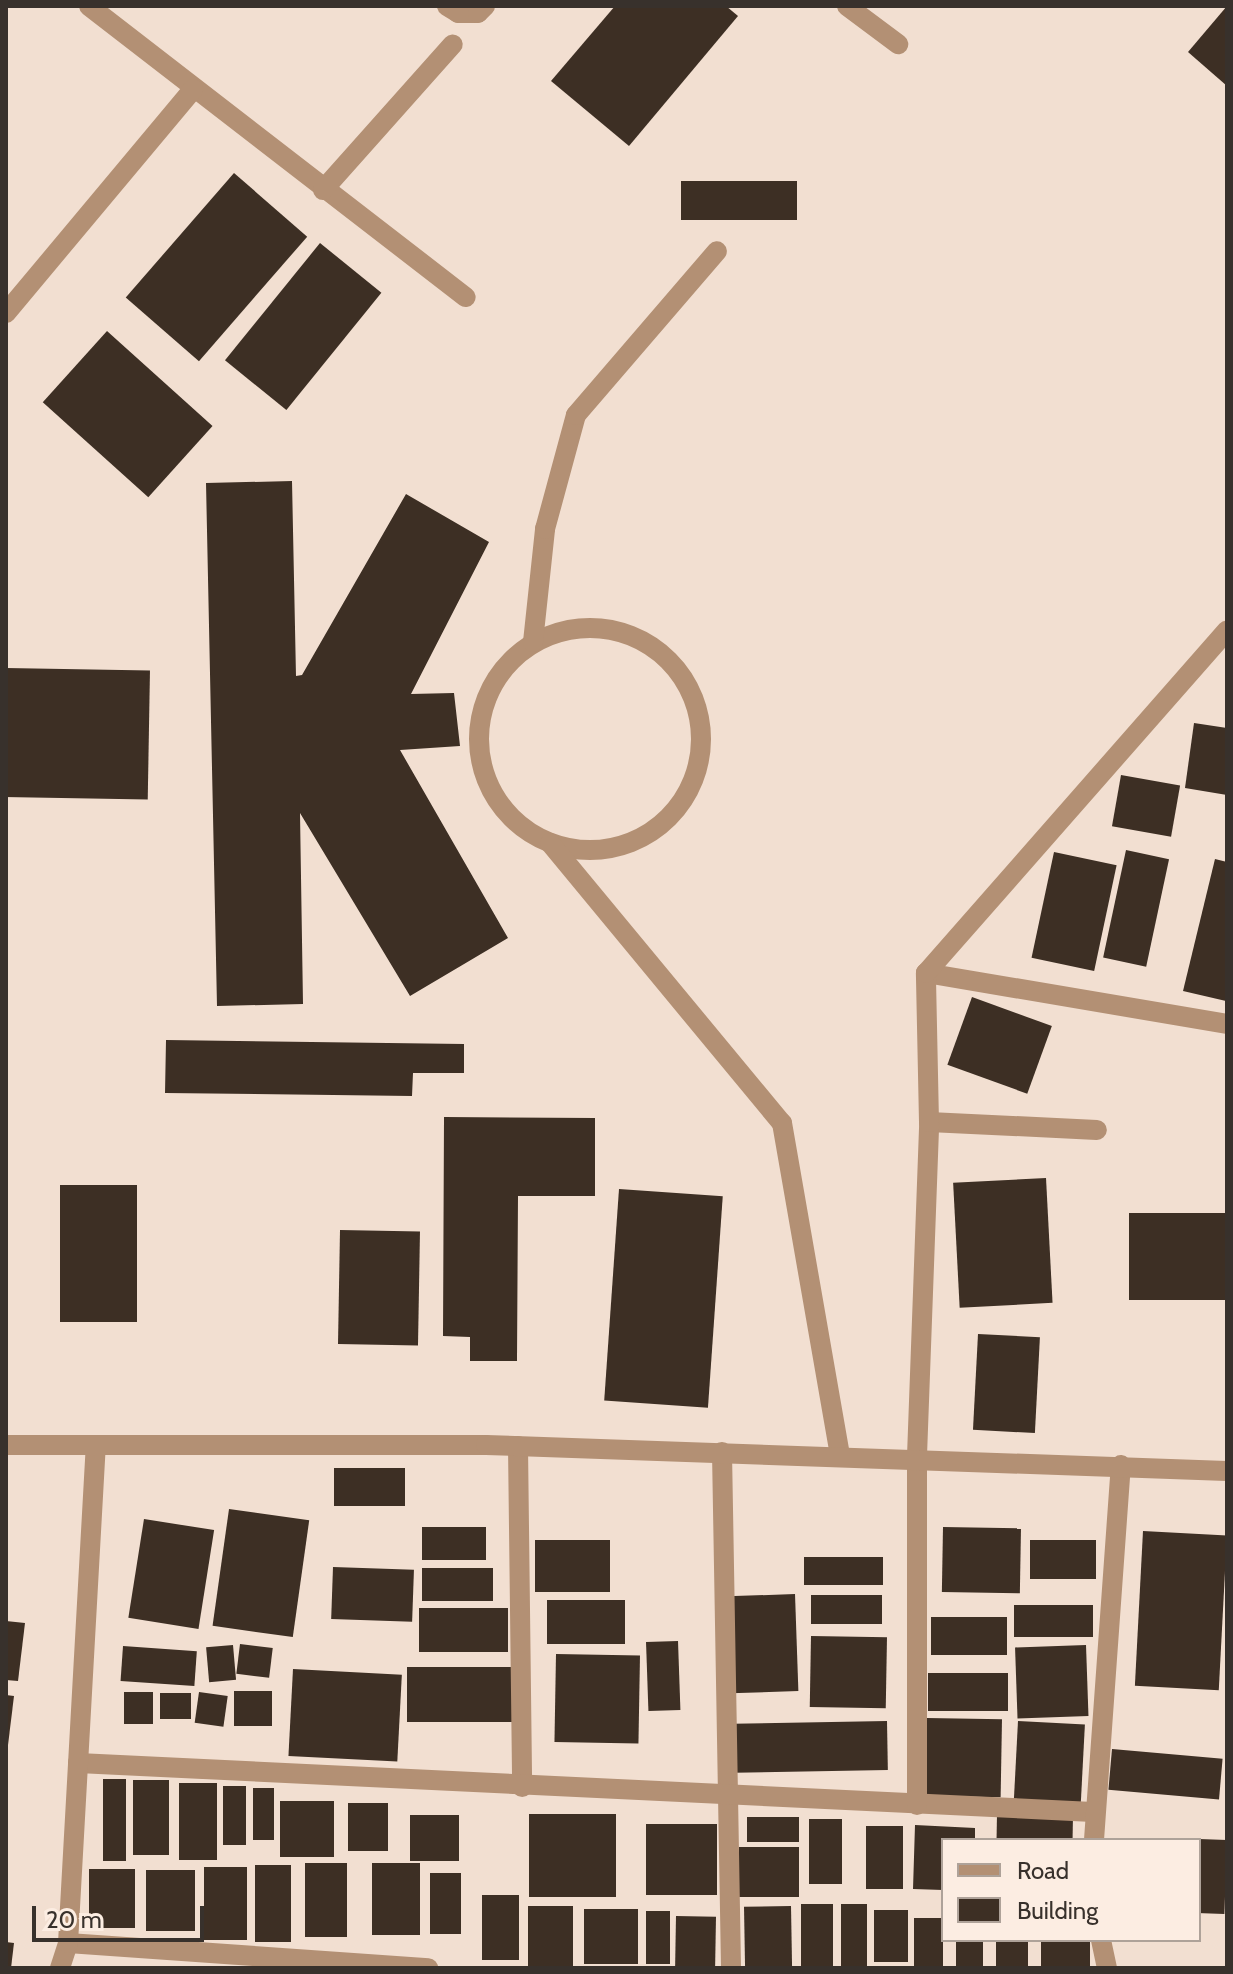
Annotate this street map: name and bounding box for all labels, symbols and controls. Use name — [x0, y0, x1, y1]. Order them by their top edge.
legend — [941, 1838, 1201, 1942]
text: Road — [1017, 1856, 1069, 1885]
scale bar — [36, 1890, 208, 1940]
text: Building — [1017, 1896, 1098, 1925]
text: 20 m — [46, 1905, 102, 1934]

